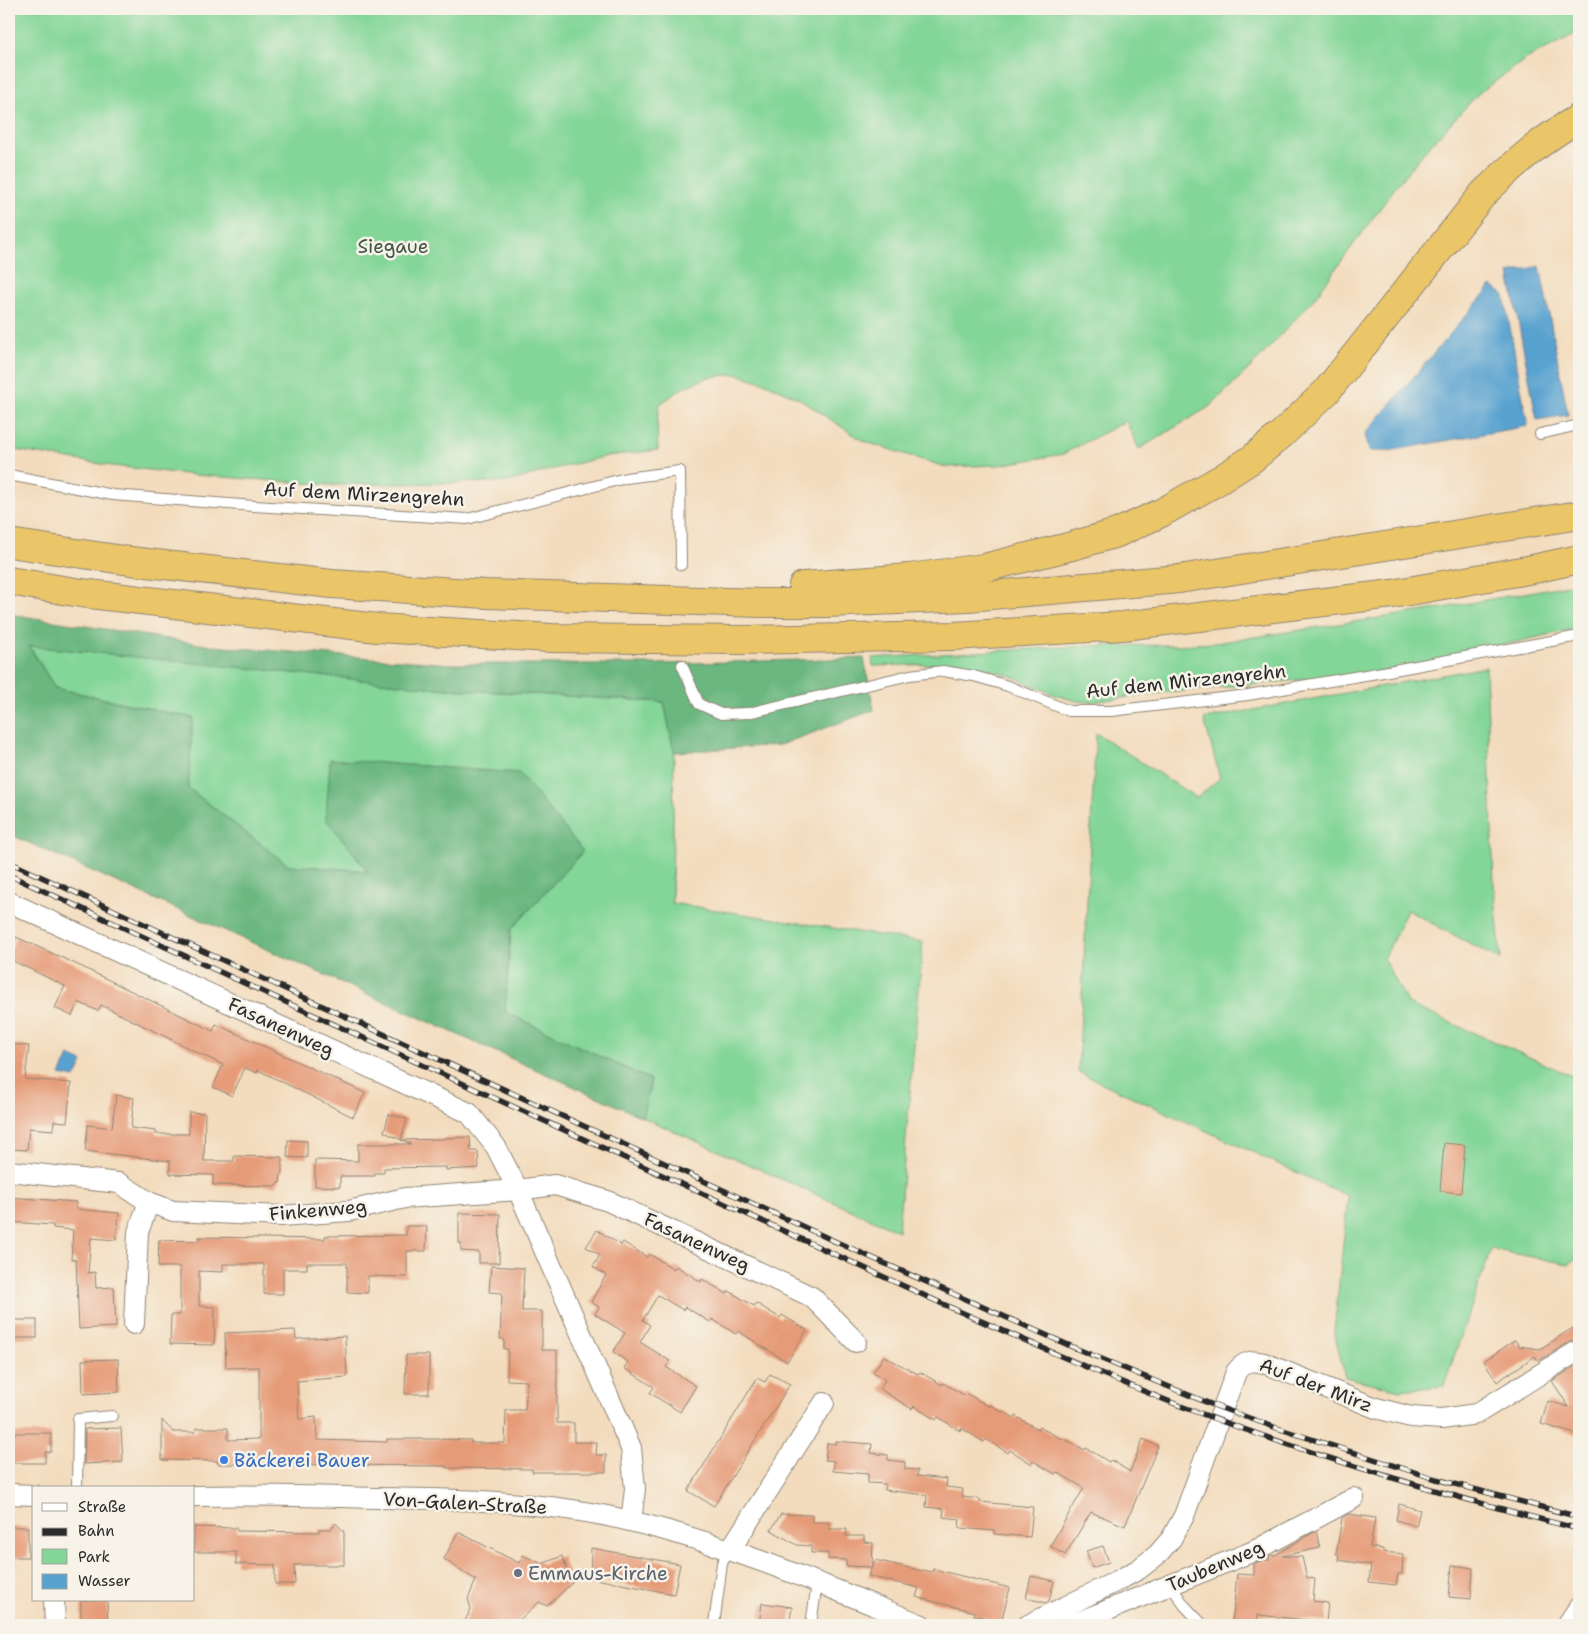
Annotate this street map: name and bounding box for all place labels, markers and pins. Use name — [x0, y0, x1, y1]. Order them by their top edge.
place label: Bäckerei Bauer — [234, 1448, 370, 1473]
marker: Bäckerei Bauer — [218, 1454, 230, 1466]
place label: Emmaus-Kirche — [528, 1561, 668, 1586]
marker: Emmaus-Kirche — [512, 1567, 524, 1579]

